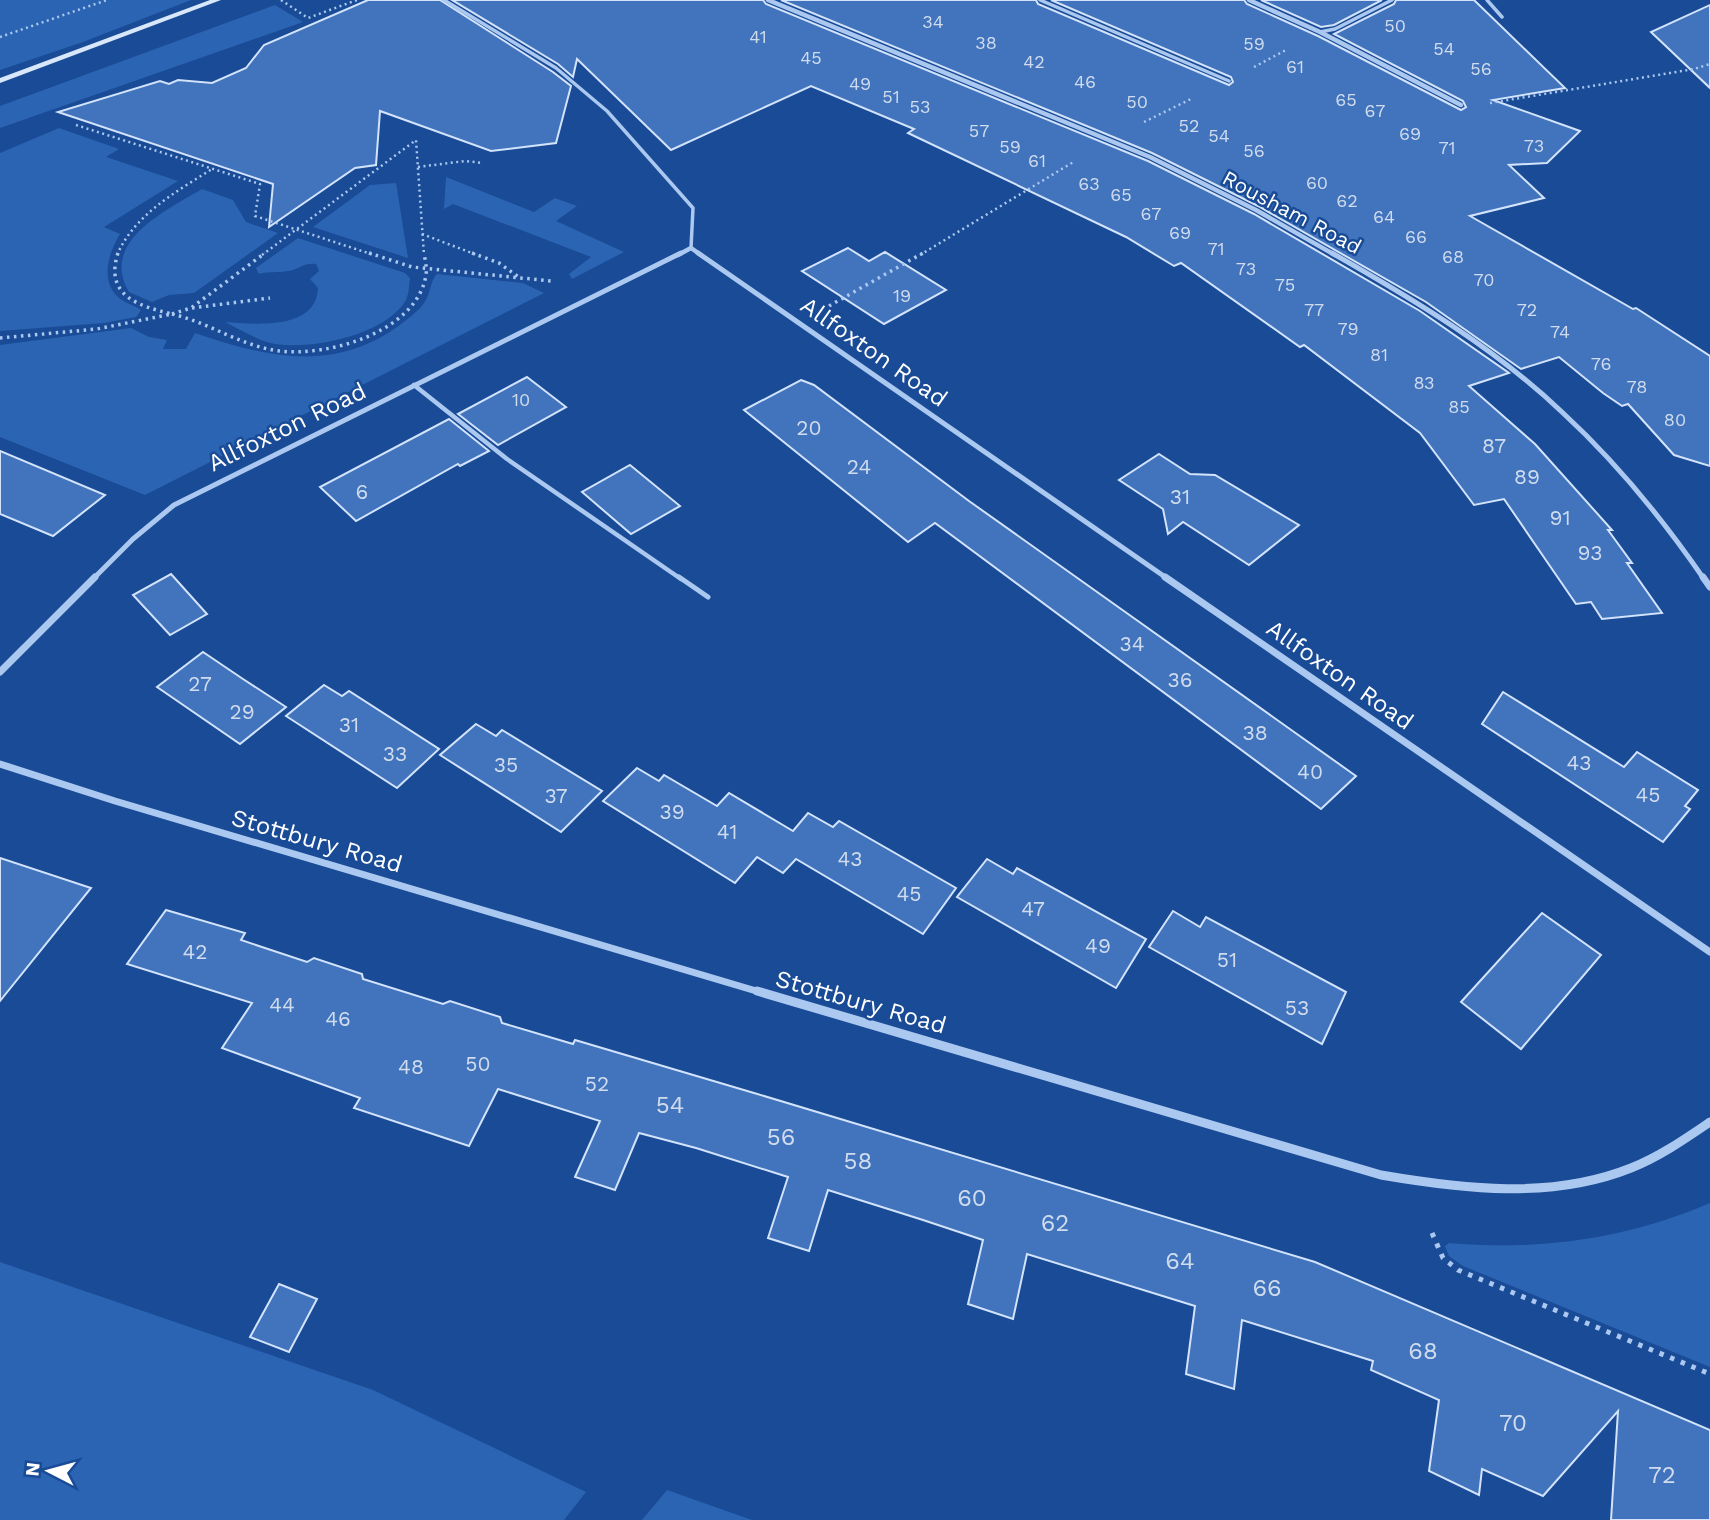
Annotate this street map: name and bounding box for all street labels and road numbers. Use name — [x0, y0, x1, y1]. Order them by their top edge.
street label: Rousham Road — [1218, 165, 1366, 259]
street label: Allfoxton Road — [795, 291, 953, 413]
street label: Allfoxton Road — [203, 377, 371, 477]
street label: Allfoxton Road — [1261, 614, 1419, 736]
street label: Stottbury Road — [228, 803, 406, 879]
street label: Stottbury Road — [772, 964, 950, 1040]

